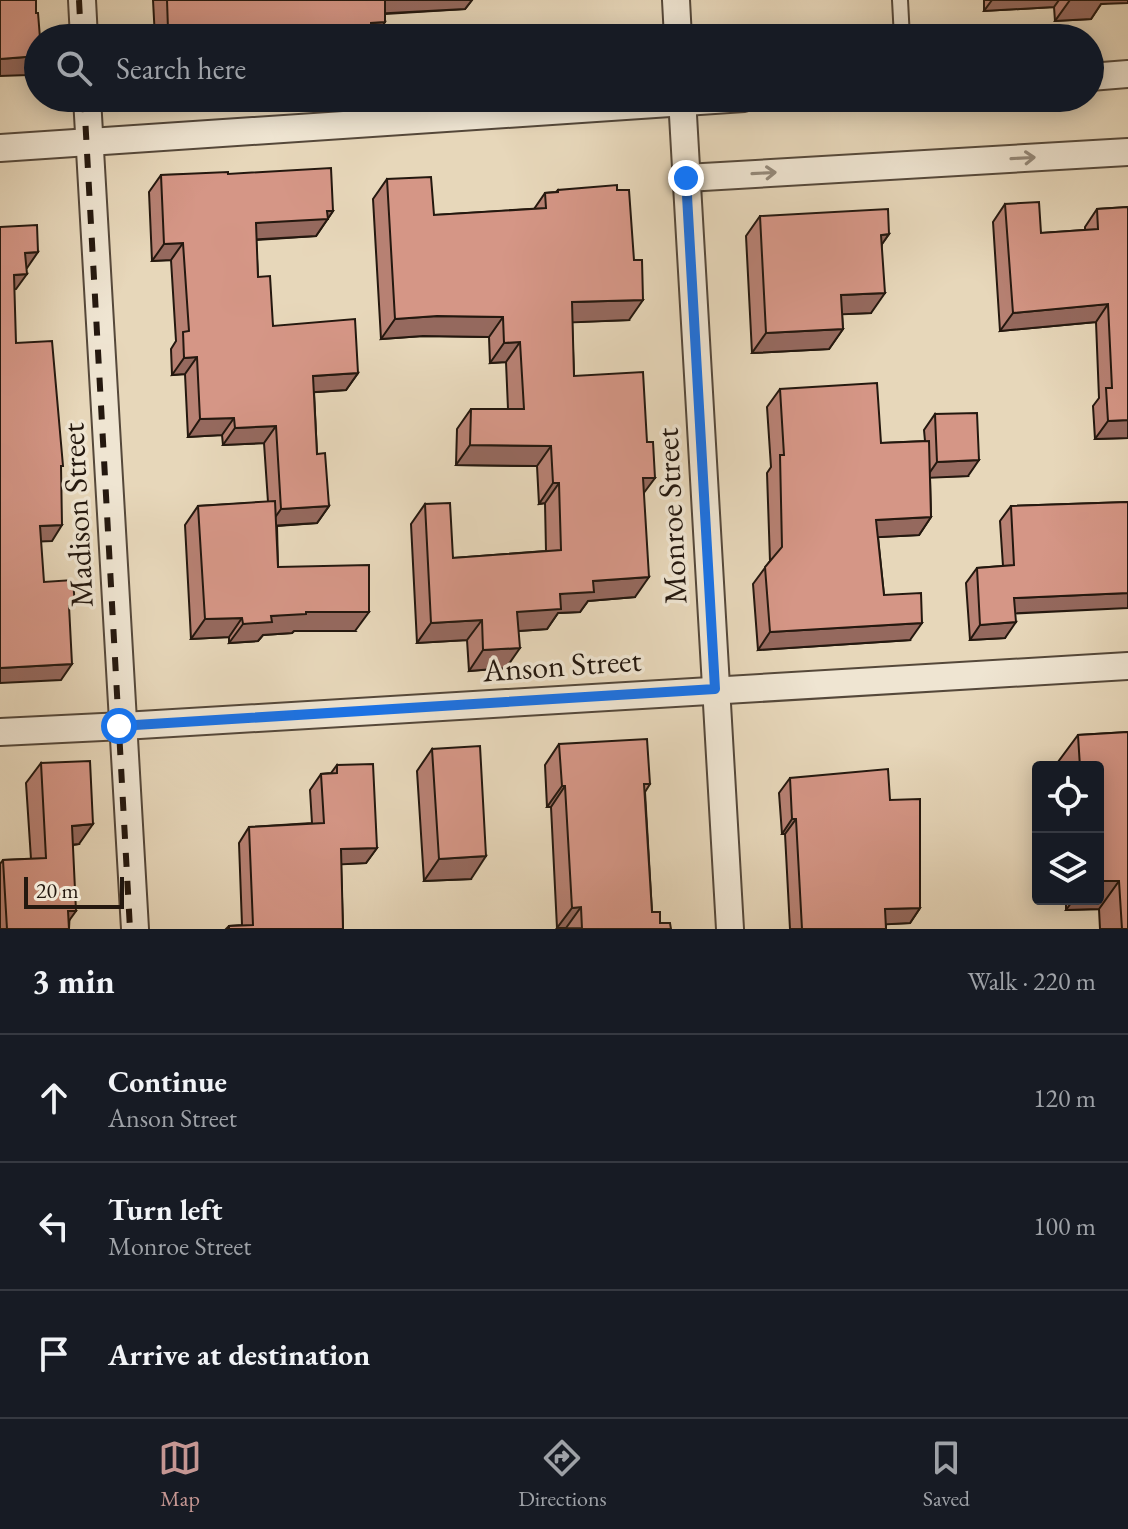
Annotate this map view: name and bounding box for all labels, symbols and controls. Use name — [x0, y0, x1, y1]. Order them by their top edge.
search box — [24, 24, 1104, 112]
icon: search — [52, 46, 96, 90]
text: Search here — [116, 49, 246, 88]
one-way arrow — [1009, 150, 1036, 165]
route end — [668, 160, 704, 196]
one-way arrow — [750, 165, 777, 180]
street label: Madison Street — [51, 422, 103, 608]
street label: Monroe Street — [645, 427, 697, 605]
street label: Anson Street — [480, 639, 643, 692]
route start — [101, 708, 137, 744]
map controls — [1032, 761, 1104, 905]
button: locate — [1032, 761, 1104, 833]
button: layers — [1032, 833, 1104, 905]
scale bar — [24, 873, 124, 909]
text: 20 m — [36, 876, 79, 905]
text: 3 min — [32, 959, 115, 1003]
text: Walk · 220 m — [968, 964, 1096, 998]
text: Continue — [108, 1062, 227, 1101]
icon: ahead — [32, 1076, 76, 1120]
text: 120 m — [1033, 1081, 1096, 1115]
text: Anson Street — [108, 1101, 237, 1135]
text: Turn left — [108, 1190, 222, 1229]
icon: left — [32, 1204, 76, 1248]
text: 100 m — [1033, 1209, 1096, 1243]
text: Monroe Street — [108, 1229, 252, 1263]
icon: arrive — [32, 1332, 76, 1376]
text: Arrive at destination — [108, 1335, 370, 1374]
tab: Map — [158, 1436, 202, 1513]
tab: Directions — [518, 1436, 607, 1513]
tab: Saved — [923, 1436, 970, 1513]

